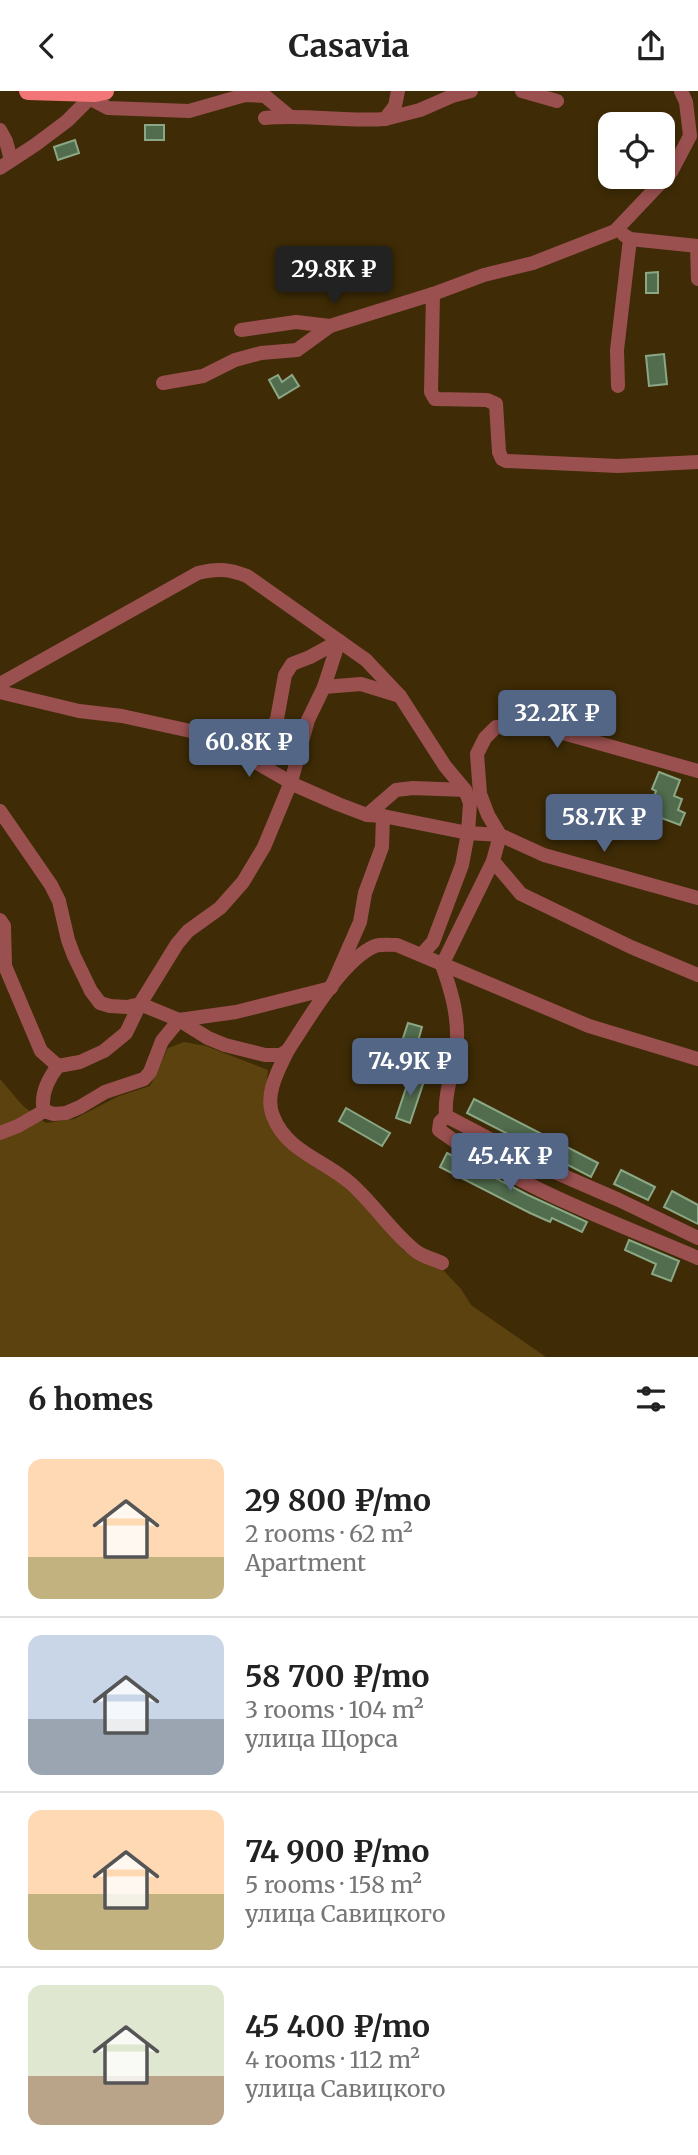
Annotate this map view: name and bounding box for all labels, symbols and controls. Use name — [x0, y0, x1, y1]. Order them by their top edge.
text: Casavia — [289, 26, 409, 66]
icon: back — [28, 27, 66, 65]
icon: share — [632, 27, 670, 65]
map controls — [598, 112, 675, 189]
button: locate — [598, 112, 675, 189]
pin: 29.8K ₽ — [269, 247, 399, 306]
text: 29.8K ₽ — [291, 254, 377, 283]
pin: 32.2K ₽ — [492, 691, 622, 750]
text: 32.2K ₽ — [514, 698, 600, 727]
pin: 60.8K ₽ — [184, 719, 314, 779]
text: 60.8K ₽ — [205, 727, 293, 756]
pin: 58.7K ₽ — [539, 795, 669, 854]
text: 58.7K ₽ — [562, 802, 646, 831]
pin: 74.9K ₽ — [345, 1039, 475, 1098]
text: 74.9K ₽ — [368, 1046, 452, 1075]
pin: 45.4K ₽ — [445, 1133, 575, 1193]
text: 45.4K ₽ — [467, 1141, 553, 1170]
text: 6 homes — [28, 1380, 153, 1418]
icon: filters — [632, 1380, 670, 1418]
text: 29 800 ₽/mo — [245, 1481, 431, 1519]
icon: home — [84, 1487, 168, 1571]
text: 2 rooms · 62 m² — [245, 1519, 413, 1548]
text: Apartment — [245, 1548, 366, 1577]
text: 58 700 ₽/mo — [245, 1657, 429, 1695]
icon: home — [84, 1663, 168, 1747]
text: 3 rooms · 104 m² — [245, 1695, 424, 1724]
text: улица Щорса — [245, 1724, 398, 1753]
text: 74 900 ₽/mo — [245, 1832, 429, 1870]
icon: home — [84, 1838, 168, 1922]
text: 5 rooms · 158 m² — [245, 1870, 422, 1899]
text: улица Савицкого — [245, 1899, 445, 1928]
text: 45 400 ₽/mo — [245, 2007, 430, 2045]
icon: home — [84, 2013, 168, 2097]
text: 4 rooms · 112 m² — [245, 2045, 420, 2074]
text: улица Савицкого — [245, 2074, 445, 2103]

